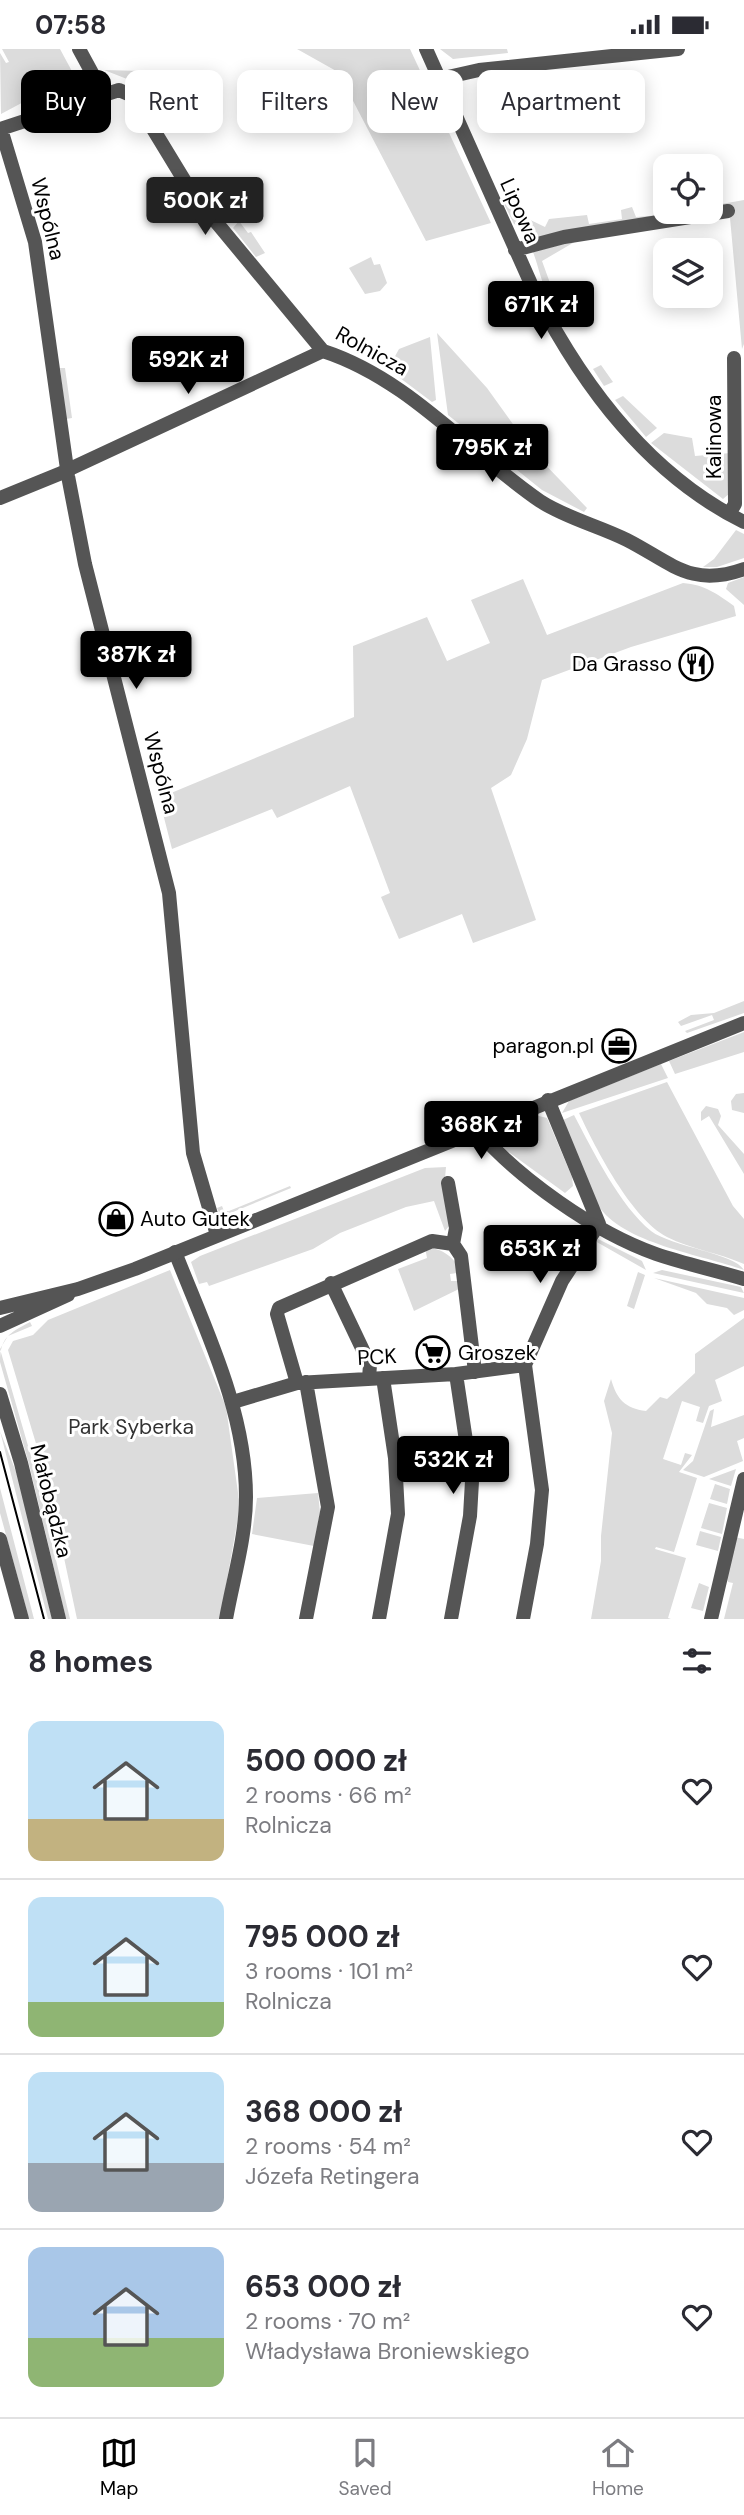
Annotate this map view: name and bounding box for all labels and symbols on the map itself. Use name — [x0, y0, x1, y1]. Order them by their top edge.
street label: Lipowa — [493, 174, 547, 248]
street label: Wspólna — [24, 175, 72, 263]
pin: 500K zł — [140, 177, 270, 237]
pin: 671K zł — [476, 281, 606, 341]
street label: Rolnicza — [331, 320, 413, 382]
pin: 592K zł — [123, 337, 253, 396]
street label: Kalinowa — [700, 395, 728, 479]
pin: 795K zł — [427, 425, 557, 484]
pin: 387K zł — [71, 631, 201, 691]
restaurant icon: Da Grasso — [677, 645, 715, 683]
place label: Da Grasso — [572, 650, 672, 678]
street label: Wspólna — [137, 729, 185, 817]
office icon: paragon.pl — [600, 1027, 638, 1065]
place label: paragon.pl — [492, 1032, 594, 1060]
pin: 368K zł — [416, 1101, 546, 1161]
shop icon: Auto Gutek — [97, 1200, 135, 1238]
place label: Auto Gutek — [140, 1205, 251, 1233]
pin: 653K zł — [475, 1225, 605, 1285]
supermarket icon: Groszek — [414, 1334, 452, 1372]
place label: Groszek — [458, 1339, 537, 1367]
street label: PCK — [357, 1342, 397, 1372]
park label: Park Syberka — [68, 1413, 194, 1441]
pin: 532K zł — [388, 1437, 518, 1496]
street label: Małobądzka — [23, 1441, 79, 1561]

